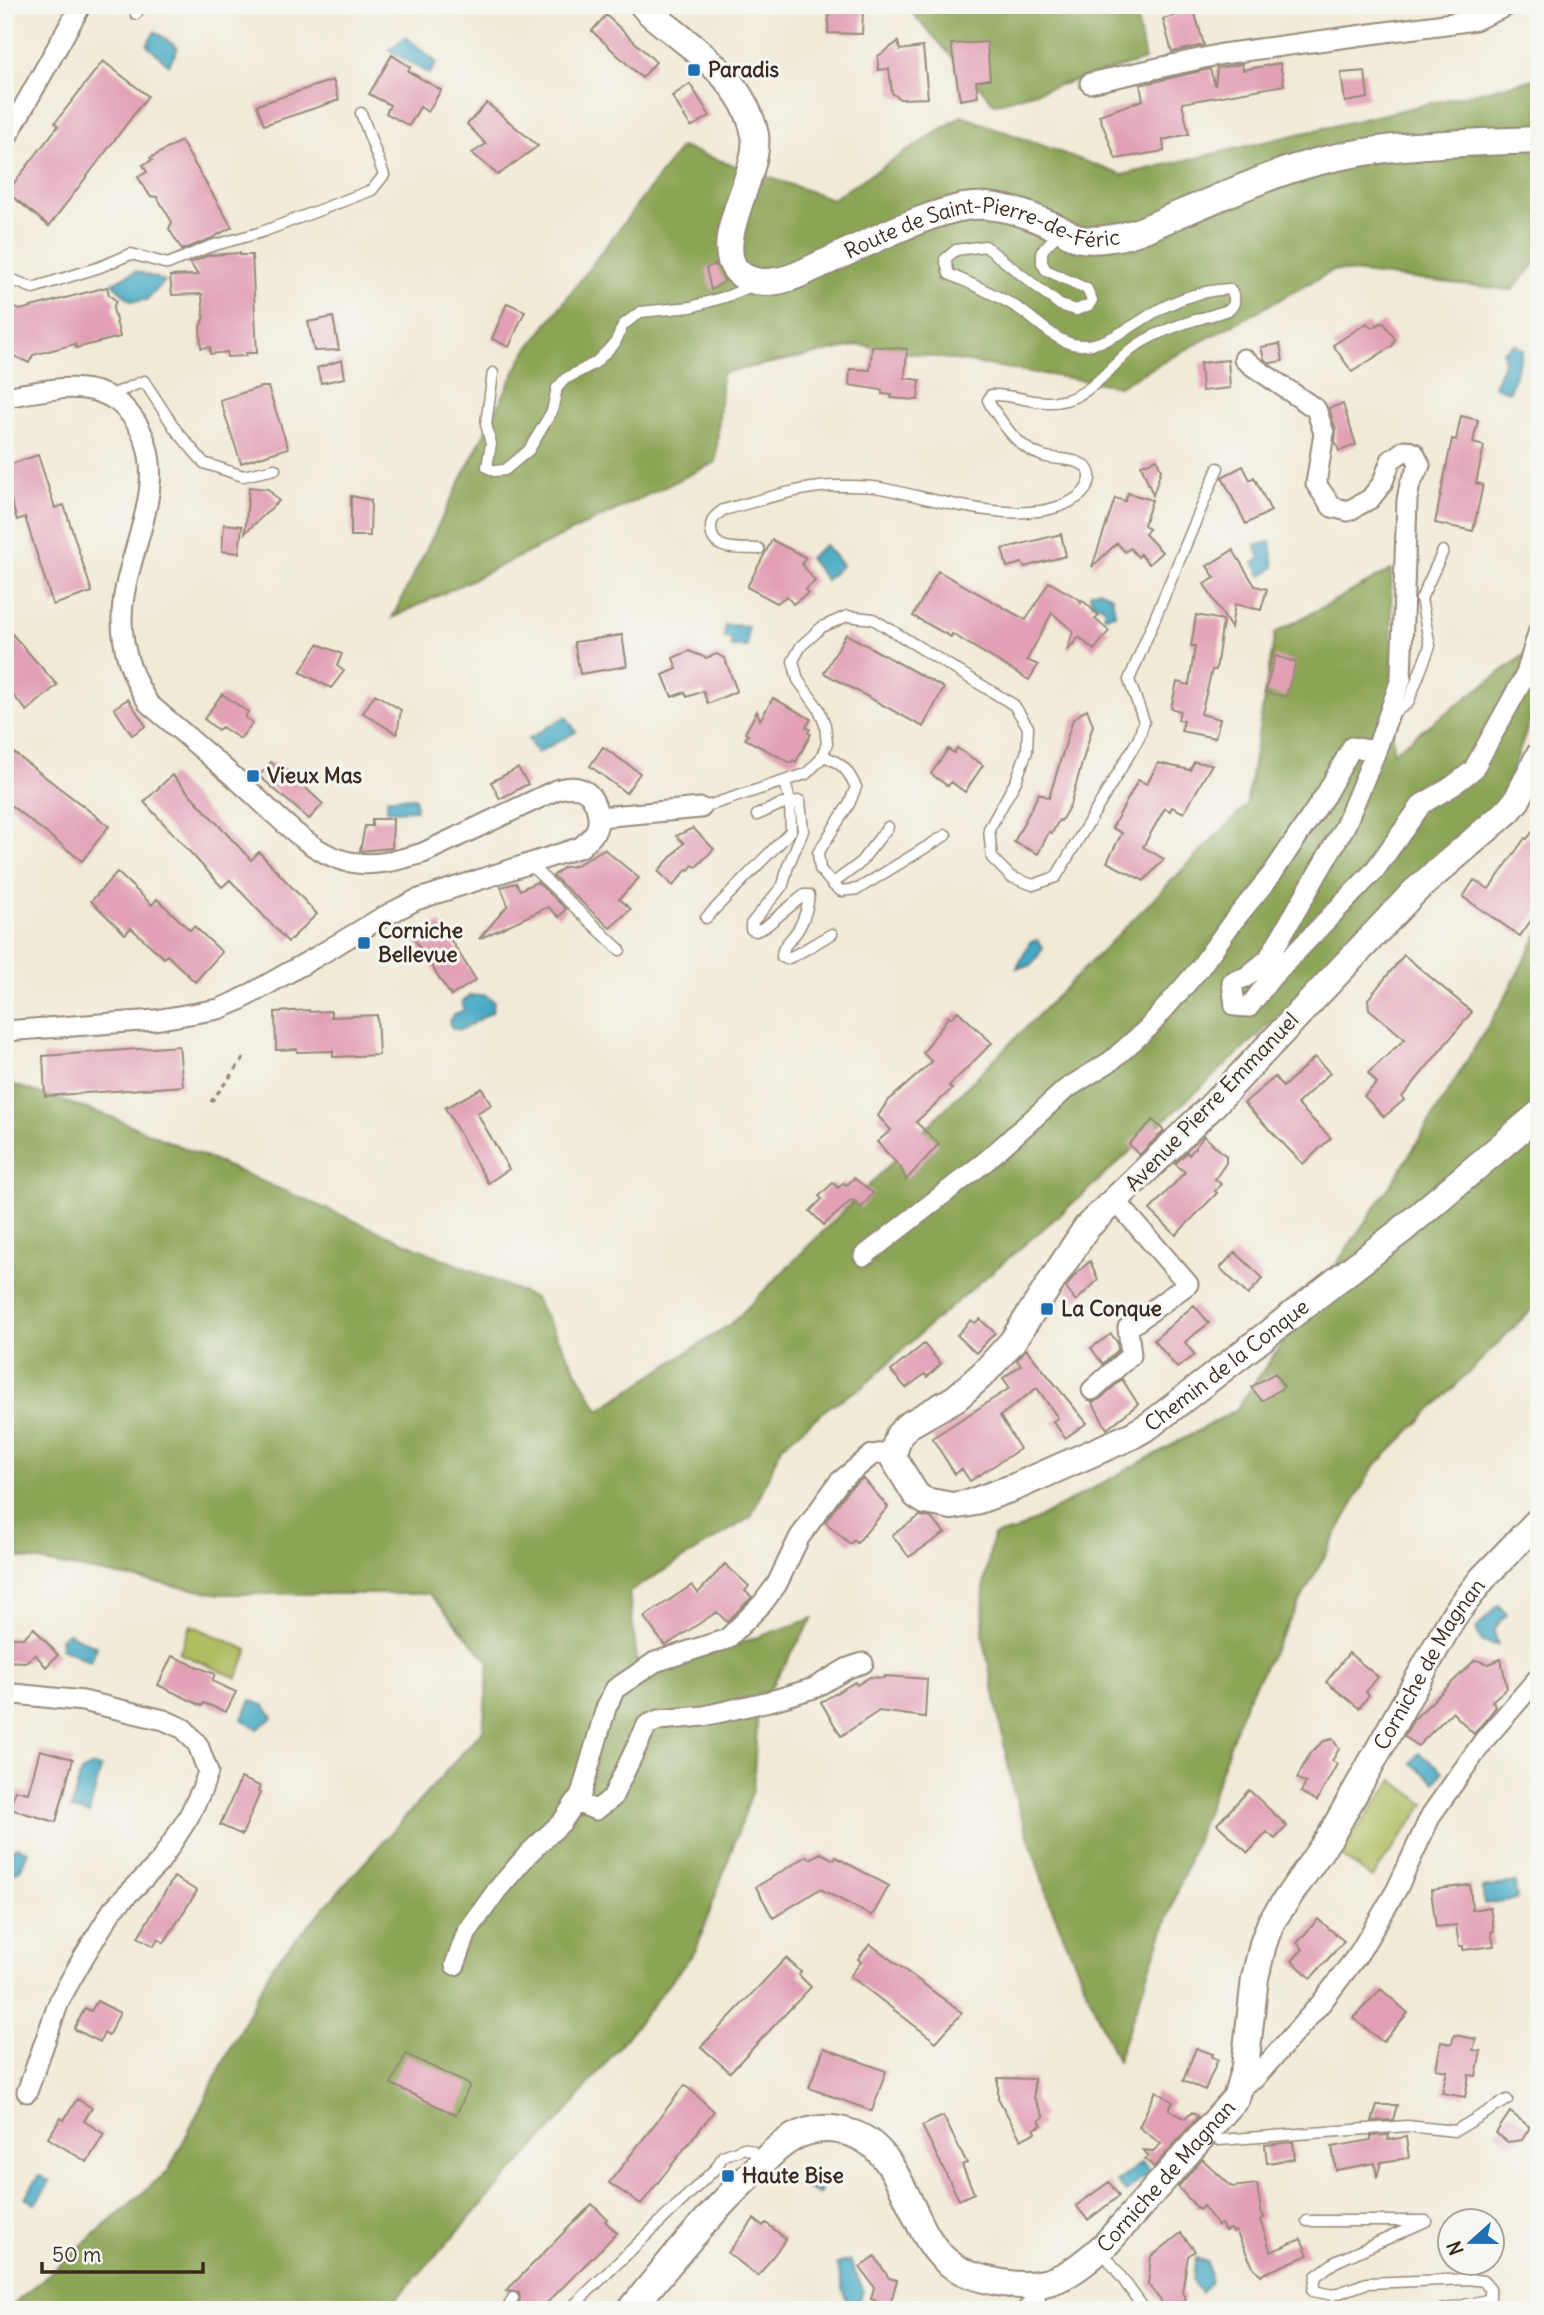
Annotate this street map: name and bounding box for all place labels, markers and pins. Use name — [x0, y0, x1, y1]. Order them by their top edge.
place label: Paradis — [708, 56, 779, 83]
marker: Paradis — [686, 62, 702, 78]
place label: Vieux Mas — [267, 762, 363, 789]
marker: Vieux Mas — [245, 768, 261, 784]
place label: Corniche Bellevue — [378, 917, 463, 968]
marker: Corniche Bellevue — [356, 935, 372, 951]
place label: La Conque — [1061, 1295, 1162, 1322]
marker: La Conque — [1039, 1301, 1055, 1317]
place label: Haute Bise — [742, 2162, 844, 2189]
marker: Haute Bise — [720, 2168, 736, 2184]

